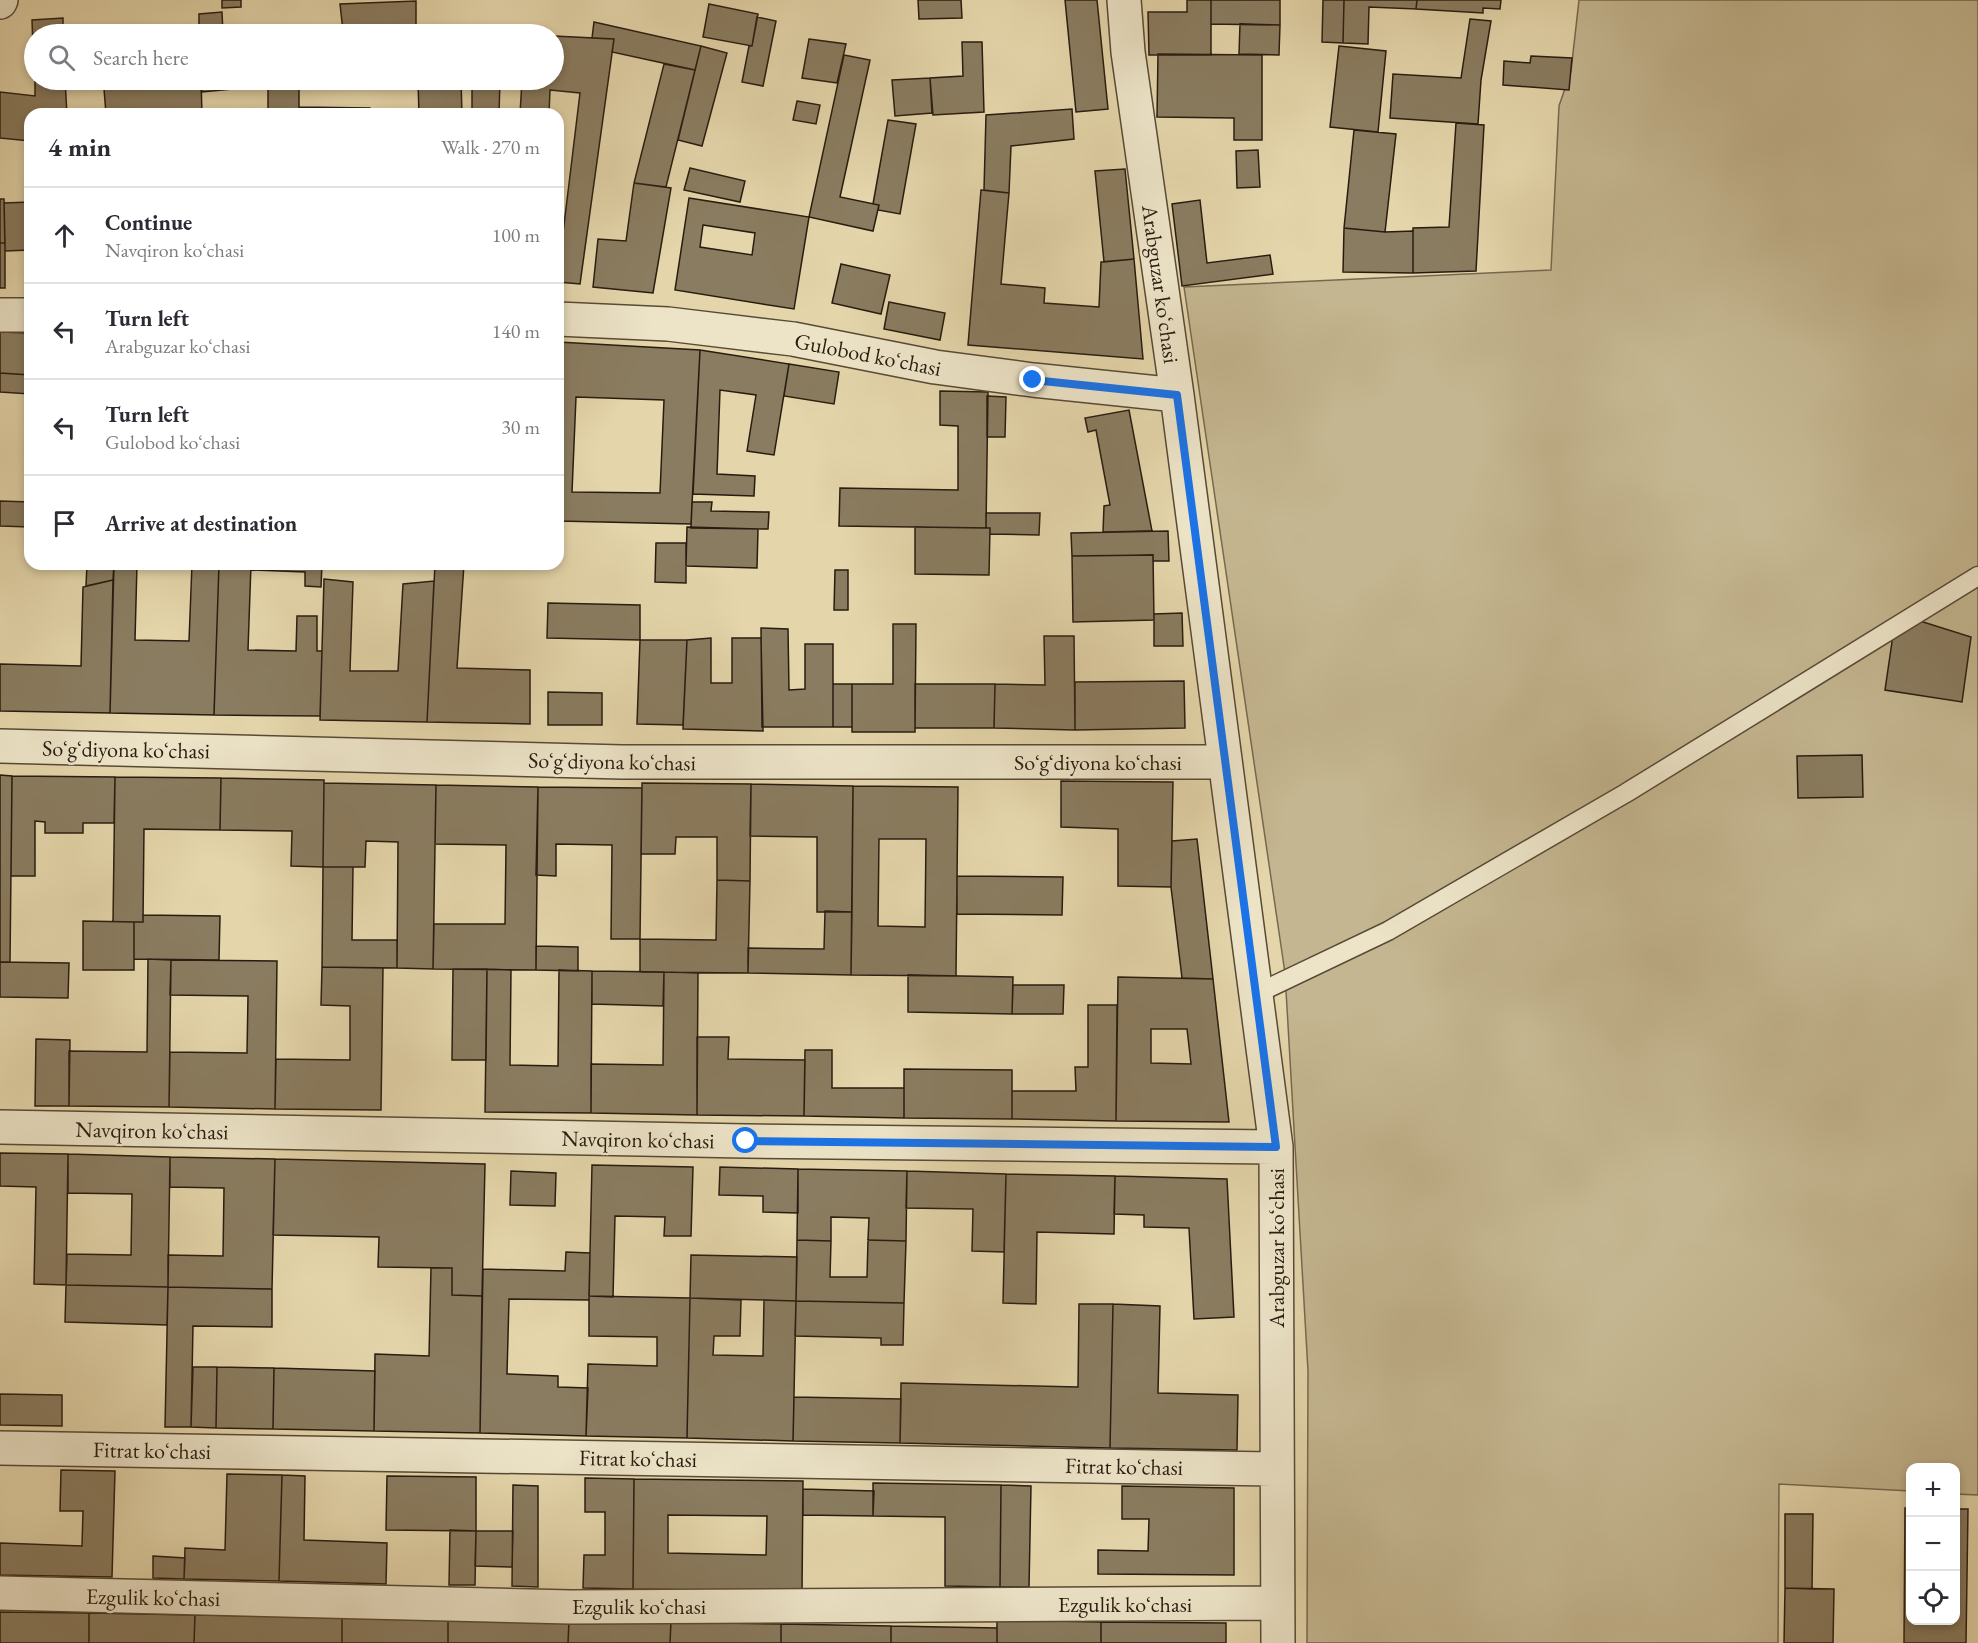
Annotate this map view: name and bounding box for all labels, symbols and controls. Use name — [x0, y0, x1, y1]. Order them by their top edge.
search box — [24, 24, 564, 90]
icon: search — [45, 41, 78, 74]
text: Search here — [93, 43, 188, 72]
text: 4 min — [48, 130, 111, 164]
text: Walk · 270 m — [441, 134, 540, 160]
street label: Arabguzar koʻchasi — [1135, 202, 1186, 365]
text: Continue — [105, 208, 192, 237]
icon: ahead — [48, 219, 81, 252]
text: 100 m — [492, 222, 540, 248]
text: Navqiron koʻchasi — [105, 237, 244, 263]
text: Turn left — [105, 304, 189, 333]
icon: left — [48, 315, 81, 348]
text: 140 m — [492, 318, 540, 344]
street label: Gulobod koʻchasi — [792, 326, 944, 383]
text: Arabguzar koʻchasi — [105, 333, 250, 359]
route end — [1019, 366, 1045, 392]
text: Turn left — [105, 400, 189, 429]
icon: left — [48, 411, 81, 444]
text: 30 m — [501, 414, 540, 440]
text: Gulobod koʻchasi — [105, 429, 240, 455]
icon: arrive — [48, 507, 81, 540]
text: Arrive at destination — [105, 509, 297, 538]
street label: Soʻgʻdiyona koʻchasi — [42, 734, 210, 765]
street label: Soʻgʻdiyona koʻchasi — [528, 746, 696, 777]
street label: Soʻgʻdiyona koʻchasi — [1014, 748, 1182, 777]
street label: Navqiron koʻchasi — [75, 1115, 229, 1146]
street label: Navqiron koʻchasi — [561, 1124, 715, 1155]
route start — [732, 1127, 758, 1153]
street label: Arabguzar koʻchasi — [1262, 1168, 1291, 1329]
street label: Fitrat koʻchasi — [93, 1435, 211, 1466]
street label: Fitrat koʻchasi — [579, 1443, 697, 1474]
street label: Fitrat koʻchasi — [1065, 1451, 1183, 1482]
map controls — [1906, 1463, 1960, 1625]
button: + — [1906, 1463, 1960, 1517]
button: − — [1906, 1517, 1960, 1571]
button: locate — [1906, 1571, 1960, 1625]
street label: Ezgulik koʻchasi — [86, 1582, 220, 1613]
street label: Ezgulik koʻchasi — [1058, 1590, 1192, 1619]
street label: Ezgulik koʻchasi — [572, 1592, 706, 1621]

